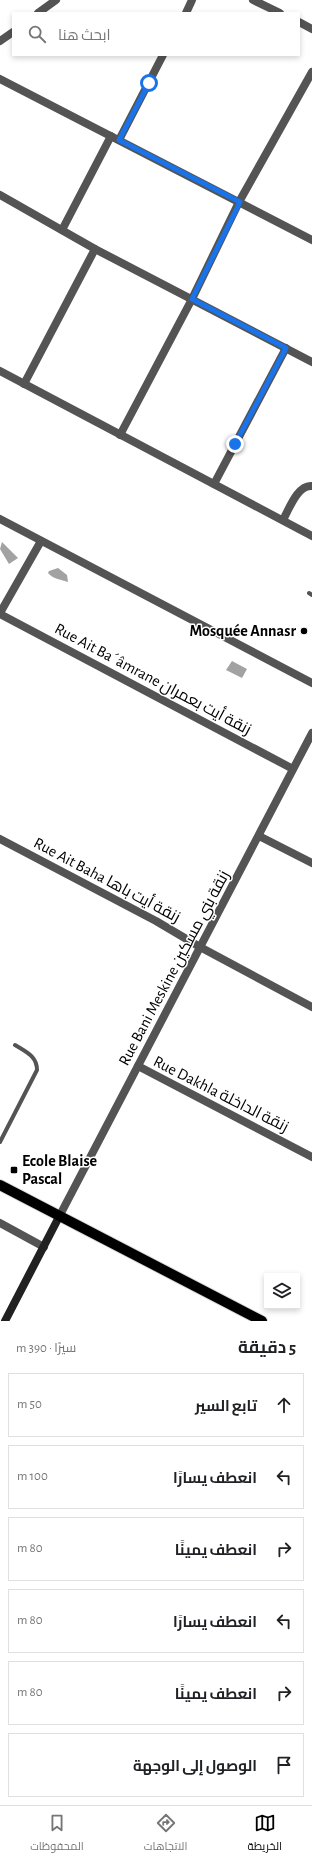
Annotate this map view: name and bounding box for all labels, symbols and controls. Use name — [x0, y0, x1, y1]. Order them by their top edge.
search box — [12, 12, 300, 56]
icon: search — [26, 23, 48, 45]
text: ابحث هنا — [58, 28, 111, 43]
route start — [140, 74, 158, 92]
route end — [226, 435, 244, 453]
street label: Rue Ait Ba´âmrane زنقة أيت بعمران — [51, 619, 255, 739]
place label: Mosquée Annasr — [190, 623, 296, 639]
marker: Mosquée Annasr — [299, 626, 309, 636]
street label: Rue Ait Baha زنقة أيت باها — [31, 833, 184, 926]
street label: Rue Bani Meskine زنقة بني مسكين — [116, 868, 237, 1070]
street label: Rue Dakhla زنقة الداخلة — [150, 1053, 291, 1136]
place label: Ecole Blaise Pascal — [22, 1153, 98, 1187]
marker: Ecole Blaise Pascal — [9, 1165, 19, 1175]
map controls — [264, 1273, 300, 1309]
button: layers — [264, 1273, 300, 1309]
text: 5 دقيقة — [238, 1339, 296, 1356]
text: سيرًا · 390 m — [16, 1342, 76, 1355]
icon: ahead — [273, 1394, 295, 1416]
text: 50 m — [17, 1398, 42, 1411]
text: تابع السير — [195, 1399, 257, 1414]
icon: left — [273, 1466, 295, 1488]
text: 100 m — [17, 1470, 48, 1483]
text: انعطف يسارًا — [173, 1471, 257, 1486]
icon: right — [273, 1538, 295, 1560]
text: 80 m — [17, 1542, 43, 1555]
text: انعطف يمينًا — [175, 1543, 257, 1558]
icon: left — [273, 1610, 295, 1632]
text: 80 m — [17, 1614, 43, 1627]
text: انعطف يسارًا — [173, 1615, 257, 1630]
icon: right — [273, 1682, 295, 1704]
text: 80 m — [17, 1686, 43, 1699]
text: انعطف يمينًا — [175, 1687, 257, 1702]
icon: arrive — [273, 1754, 295, 1776]
text: الوصول إلى الوجهة — [133, 1759, 257, 1774]
tab: المحفوظات — [30, 1812, 84, 1856]
tab: الاتجاهات — [144, 1812, 187, 1856]
tab: الخريطة — [248, 1812, 282, 1856]

